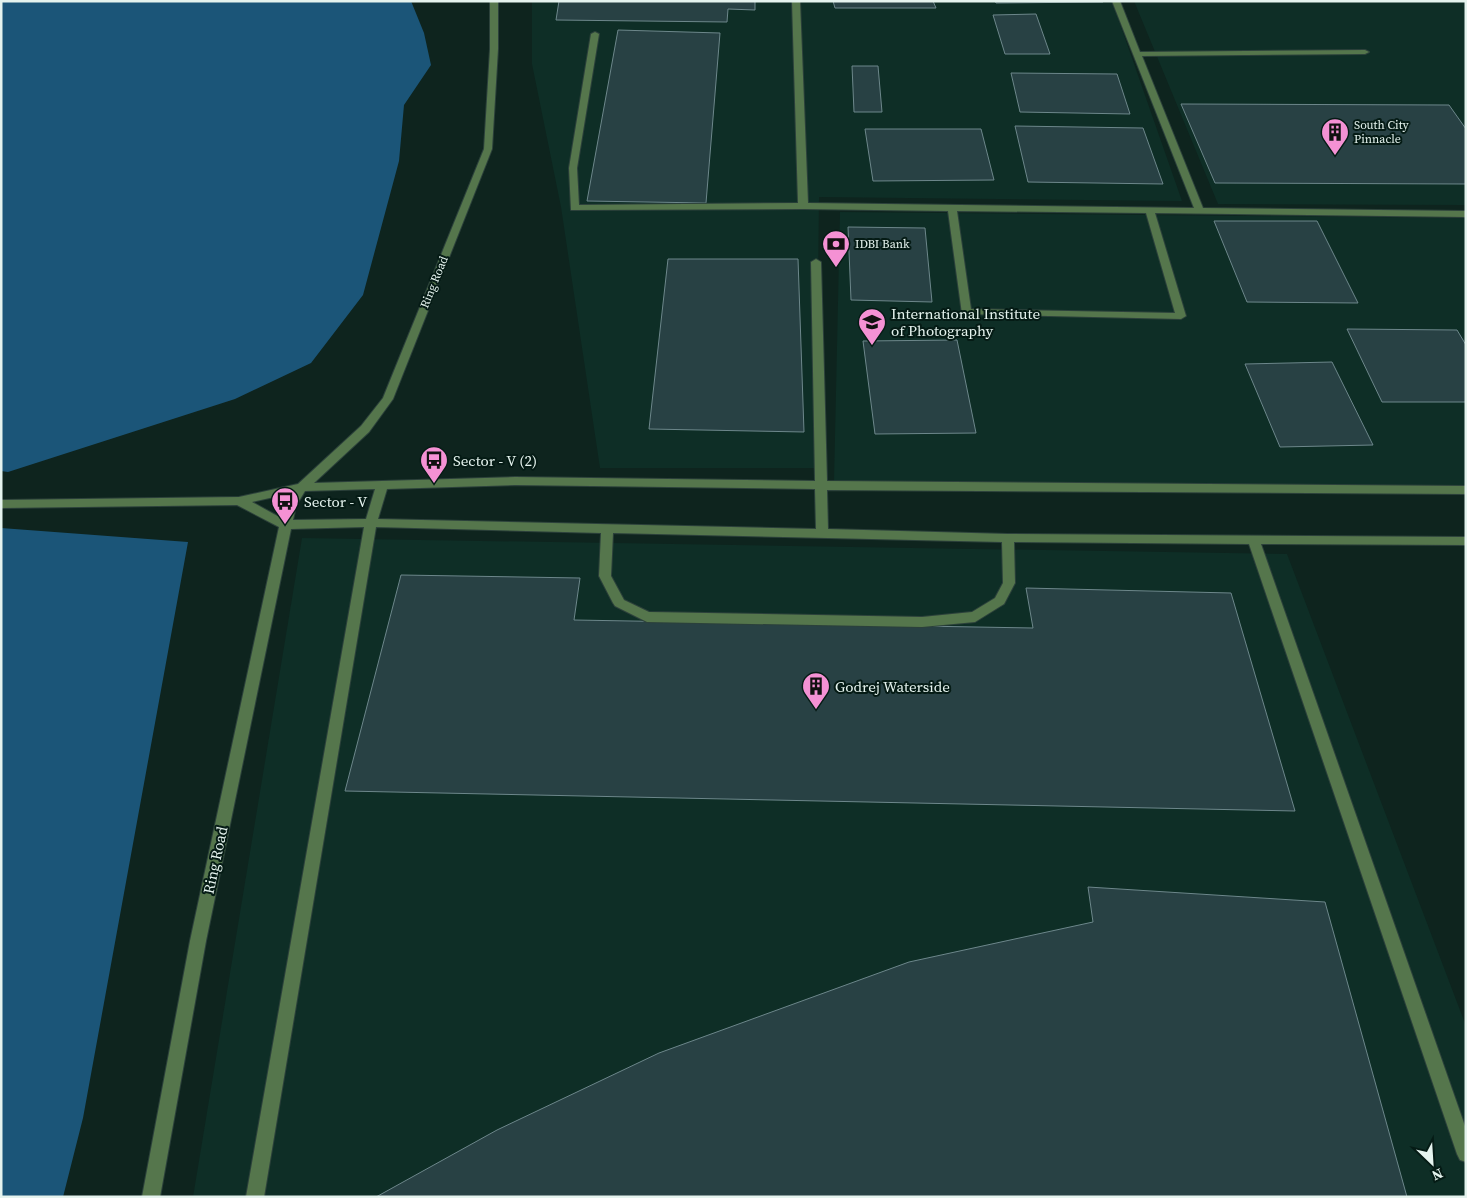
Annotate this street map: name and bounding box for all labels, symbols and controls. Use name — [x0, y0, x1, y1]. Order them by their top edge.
building icon: South City Pinnacle — [1320, 117, 1350, 156]
place label: South City Pinnacle — [1354, 117, 1410, 147]
bank icon: IDBI Bank — [821, 229, 851, 268]
place label: IDBI Bank — [855, 236, 910, 252]
street label: Ring Road — [416, 253, 452, 310]
place label: International Institute of Photography — [891, 303, 1040, 341]
school or university icon: International Institute of Photography — [857, 307, 887, 346]
bus stop icon: Sector - V (2) — [419, 445, 449, 484]
place label: Sector - V (2) — [453, 450, 537, 471]
bus stop icon: Sector - V — [270, 486, 300, 525]
place label: Sector - V — [304, 491, 367, 512]
building icon: Godrej Waterside — [801, 671, 831, 710]
place label: Godrej Waterside — [835, 676, 950, 697]
street label: Ring Road — [198, 824, 233, 896]
north arrow — [1407, 1138, 1457, 1188]
text: N — [1429, 1164, 1446, 1186]

